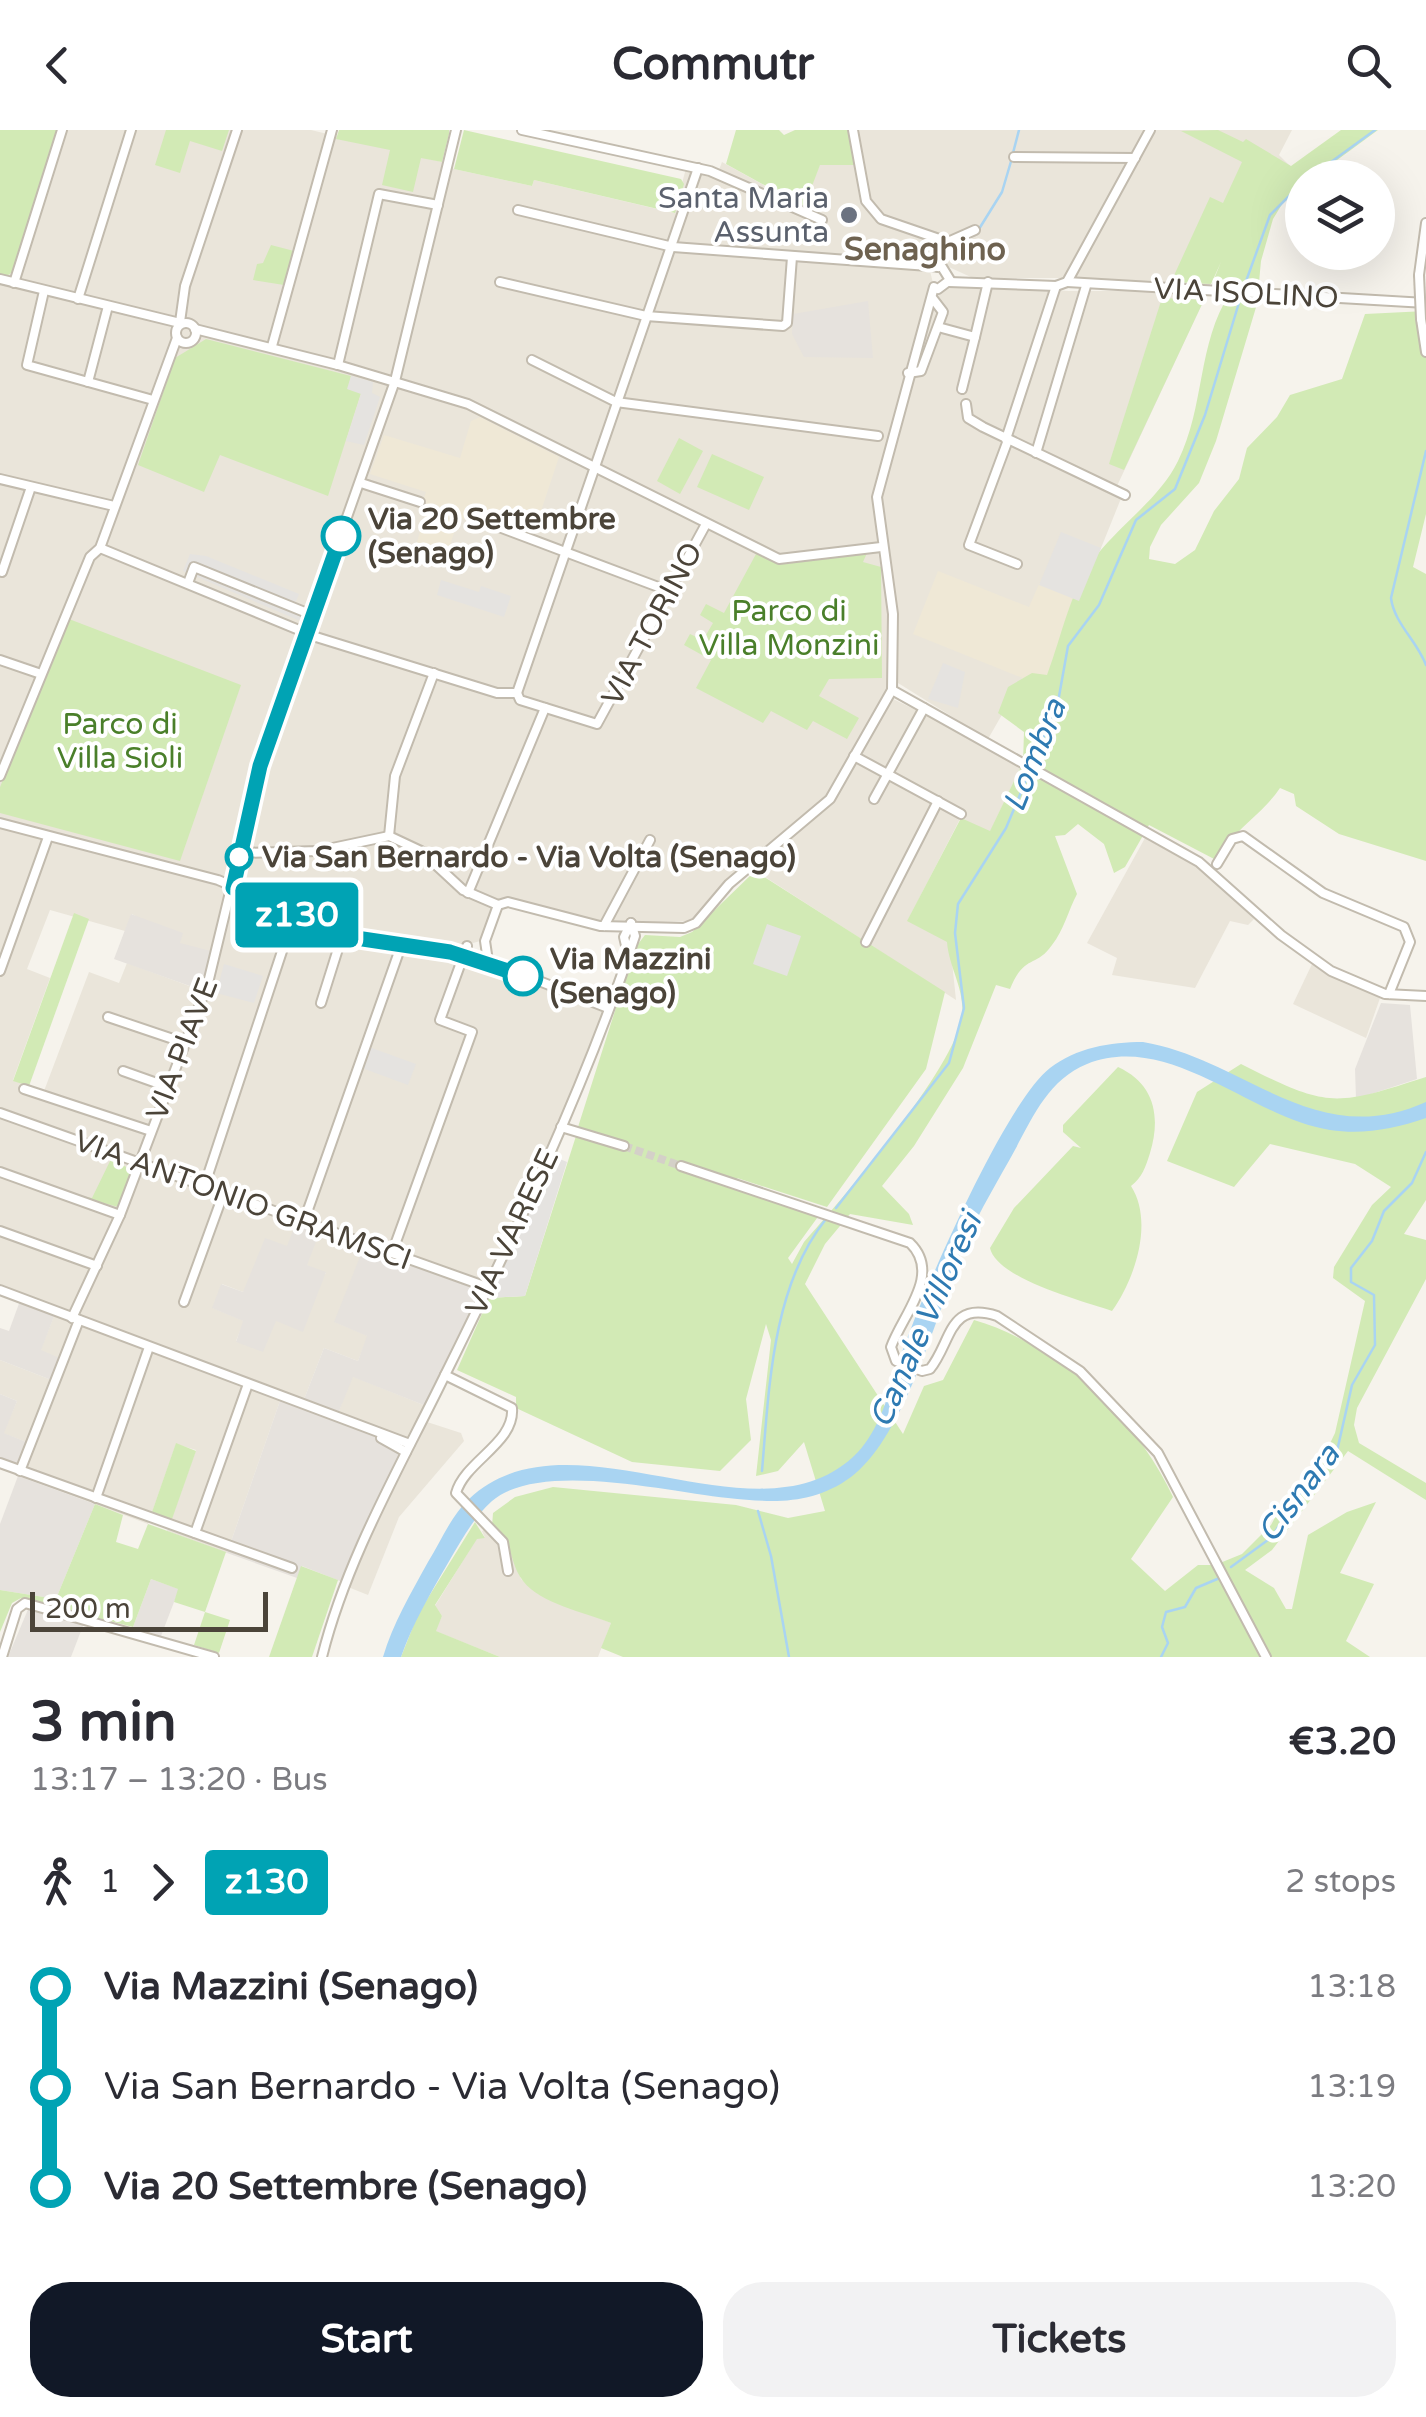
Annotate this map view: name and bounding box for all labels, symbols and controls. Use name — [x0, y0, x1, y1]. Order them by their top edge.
icon: back — [30, 38, 85, 93]
text: Commutr — [612, 38, 814, 92]
icon: search — [1341, 38, 1396, 93]
map controls — [1285, 160, 1395, 270]
button: layers — [1285, 160, 1395, 270]
place label: Santa Maria Assunta — [658, 180, 829, 251]
marker: Santa Maria Assunta — [838, 204, 860, 226]
district label: Senaghino — [844, 231, 1006, 269]
street label: VIA ISOLINO — [1153, 270, 1339, 317]
place label: Via 20 Settembre (Senago) — [368, 501, 616, 572]
marker: Via 20 Settembre (Senago) — [322, 517, 360, 555]
street label: VIA TORINO — [594, 536, 711, 712]
park label: Parco di Villa Monzini — [699, 593, 879, 664]
water label: Lombra — [995, 693, 1075, 817]
park label: Parco di Villa Sioli — [57, 706, 183, 777]
place label: Via San Bernardo - Via Volta (Senago) — [262, 839, 796, 876]
marker: Via San Bernardo - Via Volta (Senago) — [226, 844, 252, 870]
line badge: z130 — [227, 882, 367, 948]
text: z130 — [255, 894, 339, 936]
place label: Via Mazzini (Senago) — [550, 941, 712, 1012]
marker: Via Mazzini (Senago) — [504, 957, 542, 995]
street label: VIA PIAVE — [138, 973, 226, 1125]
street label: VIA ANTONIO GRAMSCI — [69, 1122, 416, 1279]
street label: VIA VARESE — [458, 1143, 567, 1321]
water label: Canale Villoresi — [862, 1204, 992, 1433]
water label: Cisnara — [1250, 1436, 1349, 1550]
scale bar — [30, 1587, 268, 1632]
text: 200 m — [45, 1592, 131, 1626]
text: 3 min — [30, 1690, 177, 1756]
text: €3.20 — [1289, 1719, 1396, 1765]
text: 13:17 – 13:20 · Bus — [30, 1761, 328, 1799]
icon: walk — [30, 1855, 85, 1910]
icon: forward — [135, 1855, 190, 1910]
text: z130 — [225, 1861, 308, 1903]
text: 1 — [100, 1863, 120, 1901]
text: 2 stops — [1285, 1863, 1396, 1901]
text: Via Mazzini (Senago) — [104, 1964, 478, 2010]
text: 13:18 — [1307, 1968, 1396, 2006]
text: Via San Bernardo - Via Volta (Senago) — [104, 2064, 780, 2110]
text: 13:19 — [1307, 2068, 1396, 2106]
text: Via 20 Settembre (Senago) — [104, 2164, 587, 2210]
text: 13:20 — [1307, 2168, 1396, 2206]
button: Start — [30, 2282, 703, 2397]
button: Tickets — [723, 2282, 1396, 2397]

